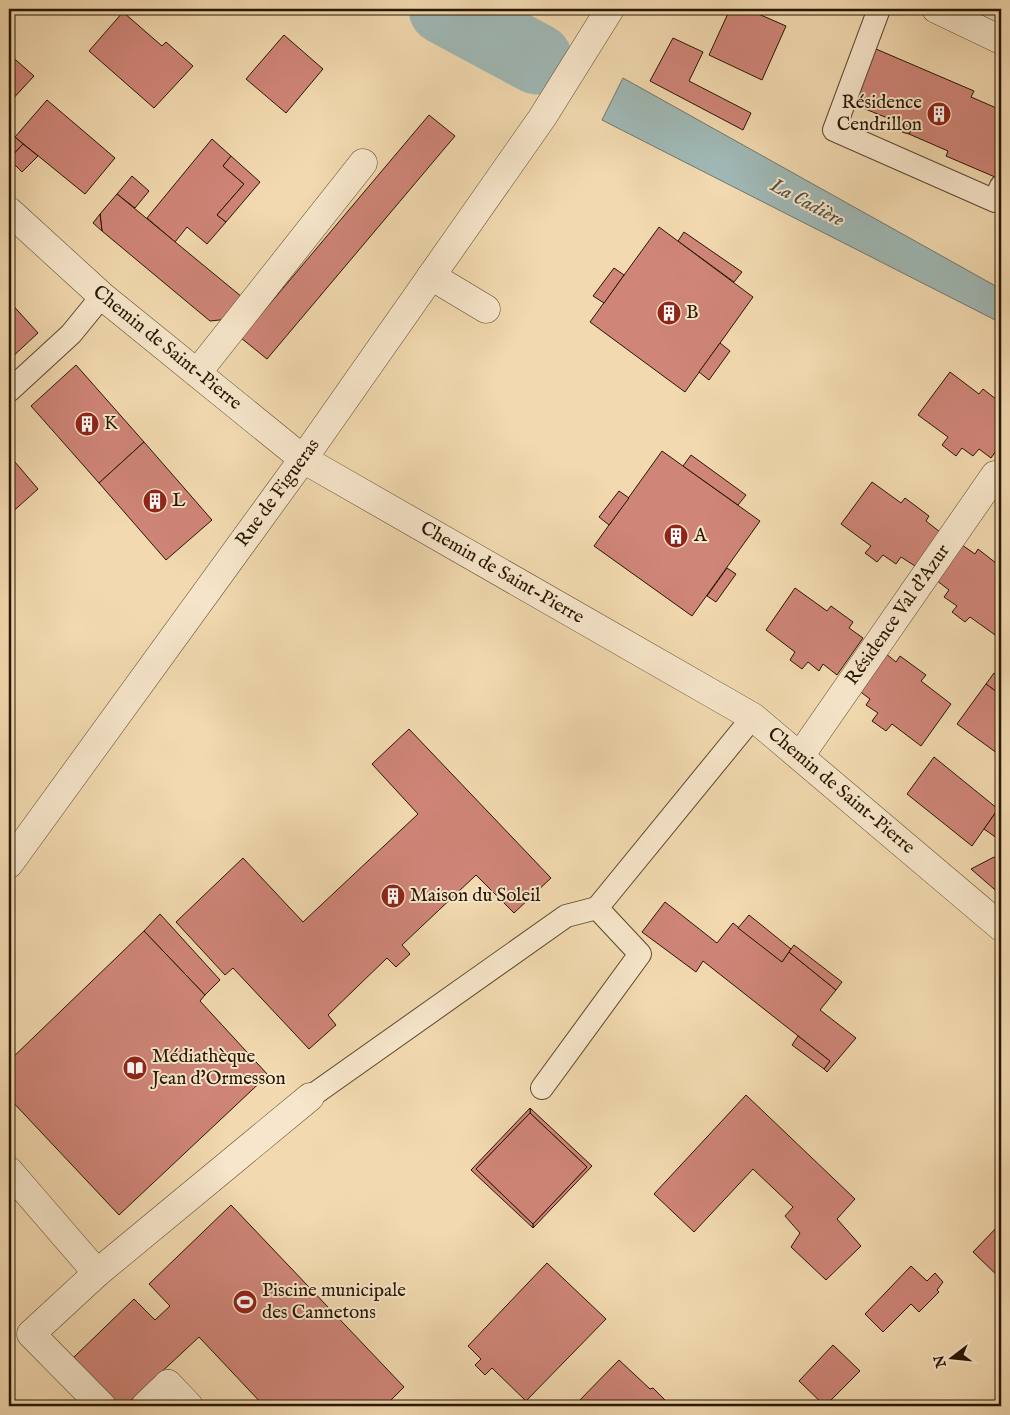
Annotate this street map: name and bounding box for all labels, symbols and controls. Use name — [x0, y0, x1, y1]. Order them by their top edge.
place label: Résidence Cendrillon — [837, 91, 922, 137]
building icon: Résidence Cendrillon — [926, 101, 952, 127]
water label: La Cadière — [765, 173, 849, 233]
street label: Chemin de Saint-Pierre — [87, 280, 247, 416]
building icon: B — [656, 300, 682, 326]
place label: B — [686, 301, 699, 325]
building icon: K — [74, 411, 100, 437]
place label: K — [104, 412, 118, 436]
street label: Rue de Figueras — [231, 434, 325, 552]
building icon: L — [142, 488, 168, 514]
place label: L — [172, 489, 186, 513]
street label: Chemin de Saint-Pierre — [416, 516, 588, 630]
building icon: A — [663, 523, 689, 549]
place label: A — [693, 524, 708, 548]
street label: Résidence Val d'Azur — [840, 540, 956, 690]
street label: Chemin de Saint-Pierre — [762, 722, 920, 860]
building icon: Maison du Soleil — [380, 883, 406, 909]
place label: Maison du Soleil — [410, 884, 541, 908]
place label: Médiathèque Jean d'Ormesson — [150, 1045, 286, 1091]
library icon: Médiathèque Jean d'Ormesson — [122, 1055, 148, 1081]
place label: Piscine municipale des Cannetons — [262, 1279, 406, 1325]
sports icon: Piscine municipale des Cannetons — [232, 1289, 258, 1315]
north arrow — [928, 1332, 978, 1382]
text: N — [930, 1353, 951, 1371]

